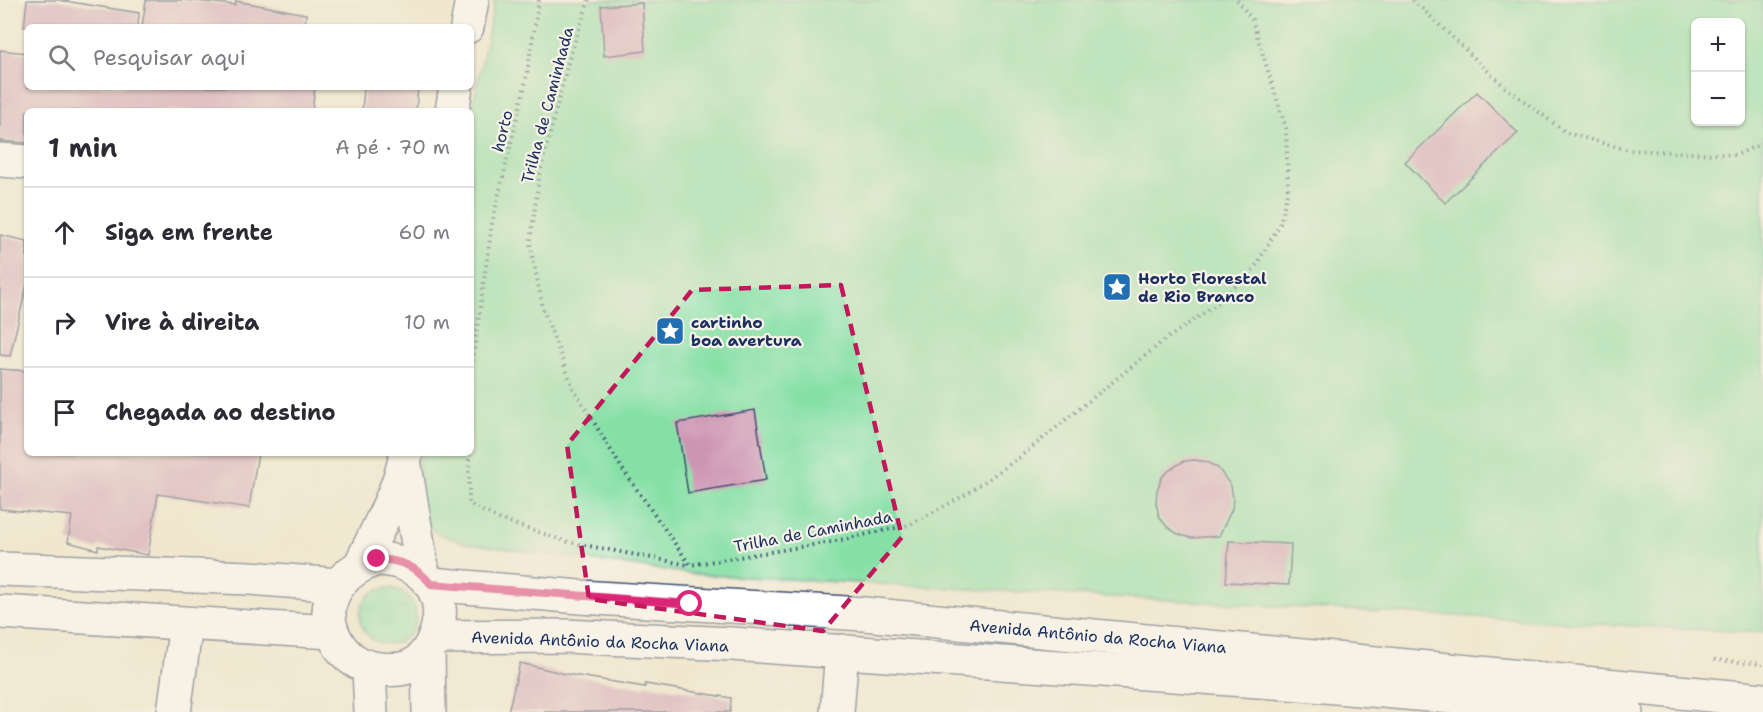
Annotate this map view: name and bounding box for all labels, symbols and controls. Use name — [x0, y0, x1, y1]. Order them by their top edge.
map controls — [1691, 18, 1745, 126]
button: + — [1691, 18, 1745, 72]
search box — [24, 24, 474, 90]
street label: Trilha de Caminhada — [516, 24, 579, 186]
icon: search — [45, 41, 78, 74]
text: Pesquisar aqui — [93, 43, 246, 72]
button: − — [1691, 72, 1745, 126]
street label: horto — [487, 108, 518, 154]
text: 1 min — [48, 130, 117, 165]
text: A pé · 70 m — [335, 134, 450, 160]
icon: ahead — [48, 216, 81, 249]
text: Siga em frente — [105, 218, 273, 247]
text: 60 m — [398, 219, 450, 245]
place label: Horto Florestal de Rio Branco — [1138, 268, 1267, 307]
place icon: Horto Florestal de Rio Branco — [1101, 271, 1133, 303]
icon: right — [48, 306, 81, 339]
text: Vire à direita — [105, 308, 259, 337]
text: 10 m — [404, 309, 450, 335]
place label: cartinho boa avertura — [691, 312, 802, 351]
place icon: cartinho boa avertura — [654, 315, 686, 347]
icon: arrive — [48, 396, 81, 429]
text: Chegada ao destino — [105, 398, 336, 427]
street label: Trilha de Caminhada — [732, 506, 894, 557]
route end — [363, 545, 389, 571]
route start — [676, 590, 702, 616]
street label: Avenida Antônio da Rocha Viana — [969, 615, 1227, 658]
street label: Avenida Antônio da Rocha Viana — [471, 627, 729, 656]

